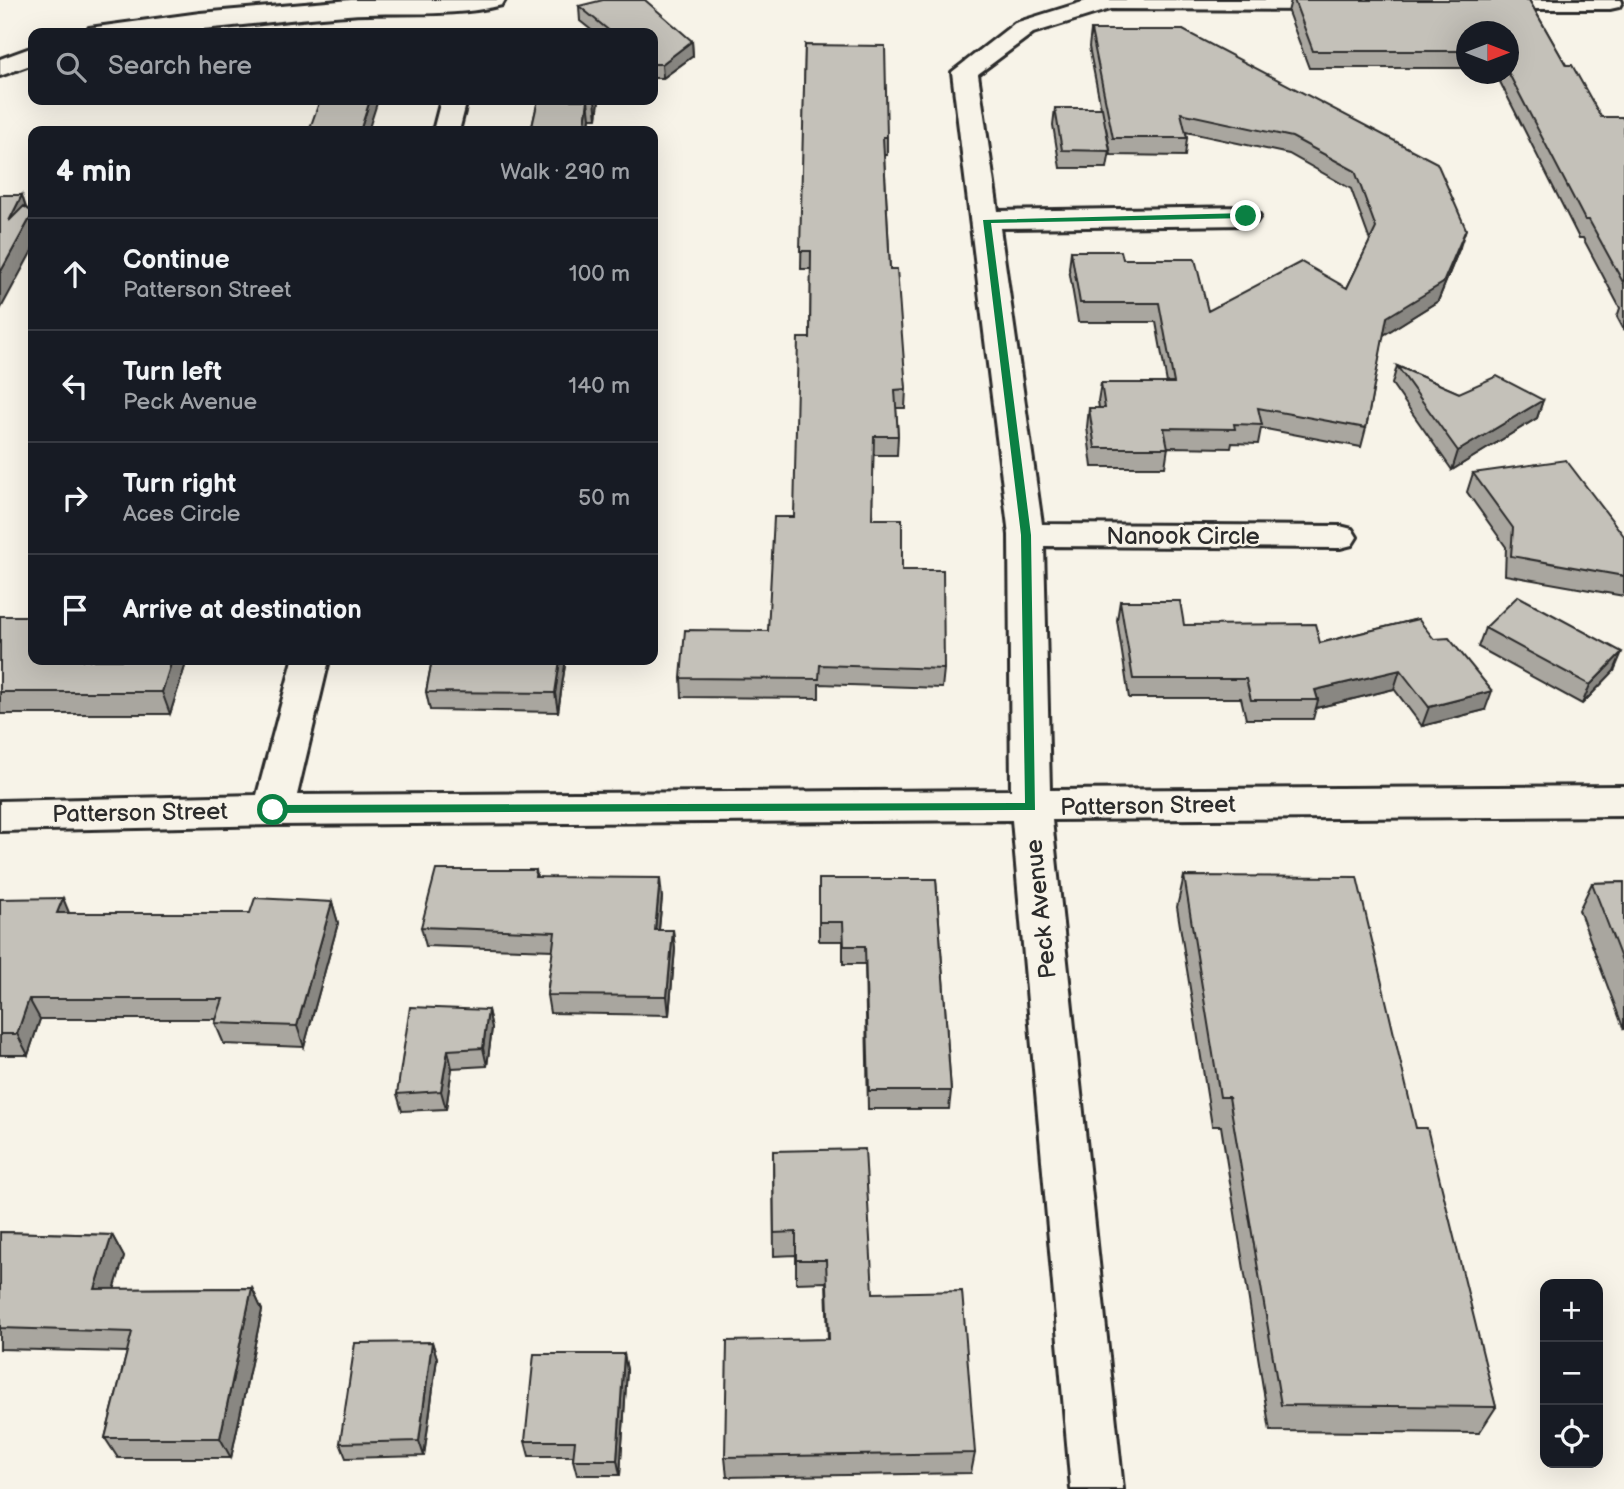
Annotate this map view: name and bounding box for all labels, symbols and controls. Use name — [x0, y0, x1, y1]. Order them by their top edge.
north arrow — [1456, 21, 1519, 84]
search box — [28, 28, 658, 105]
icon: search — [52, 48, 90, 86]
text: Search here — [108, 51, 252, 82]
text: 4 min — [56, 154, 131, 190]
text: Walk · 290 m — [500, 158, 630, 186]
route end — [1230, 200, 1261, 231]
text: Continue — [123, 245, 230, 276]
icon: ahead — [56, 255, 94, 293]
text: 100 m — [569, 260, 630, 288]
text: Patterson Street — [123, 276, 291, 304]
text: Turn left — [123, 357, 222, 388]
icon: left — [56, 367, 94, 405]
text: 140 m — [568, 372, 630, 400]
text: Peck Avenue — [123, 388, 257, 416]
text: Turn right — [123, 469, 236, 500]
icon: right — [56, 479, 94, 517]
text: 50 m — [578, 484, 630, 512]
text: Aces Circle — [123, 500, 240, 528]
street label: Nanook Circle — [1106, 522, 1260, 551]
icon: arrive — [56, 591, 94, 629]
text: Arrive at destination — [123, 595, 362, 626]
street label: Patterson Street — [1060, 790, 1237, 822]
route start — [257, 794, 288, 825]
street label: Patterson Street — [52, 797, 229, 829]
street label: Peck Avenue — [1019, 838, 1063, 980]
map controls — [1540, 1279, 1603, 1468]
button: + — [1540, 1279, 1603, 1342]
button: − — [1540, 1342, 1603, 1405]
button: locate — [1540, 1405, 1603, 1468]

